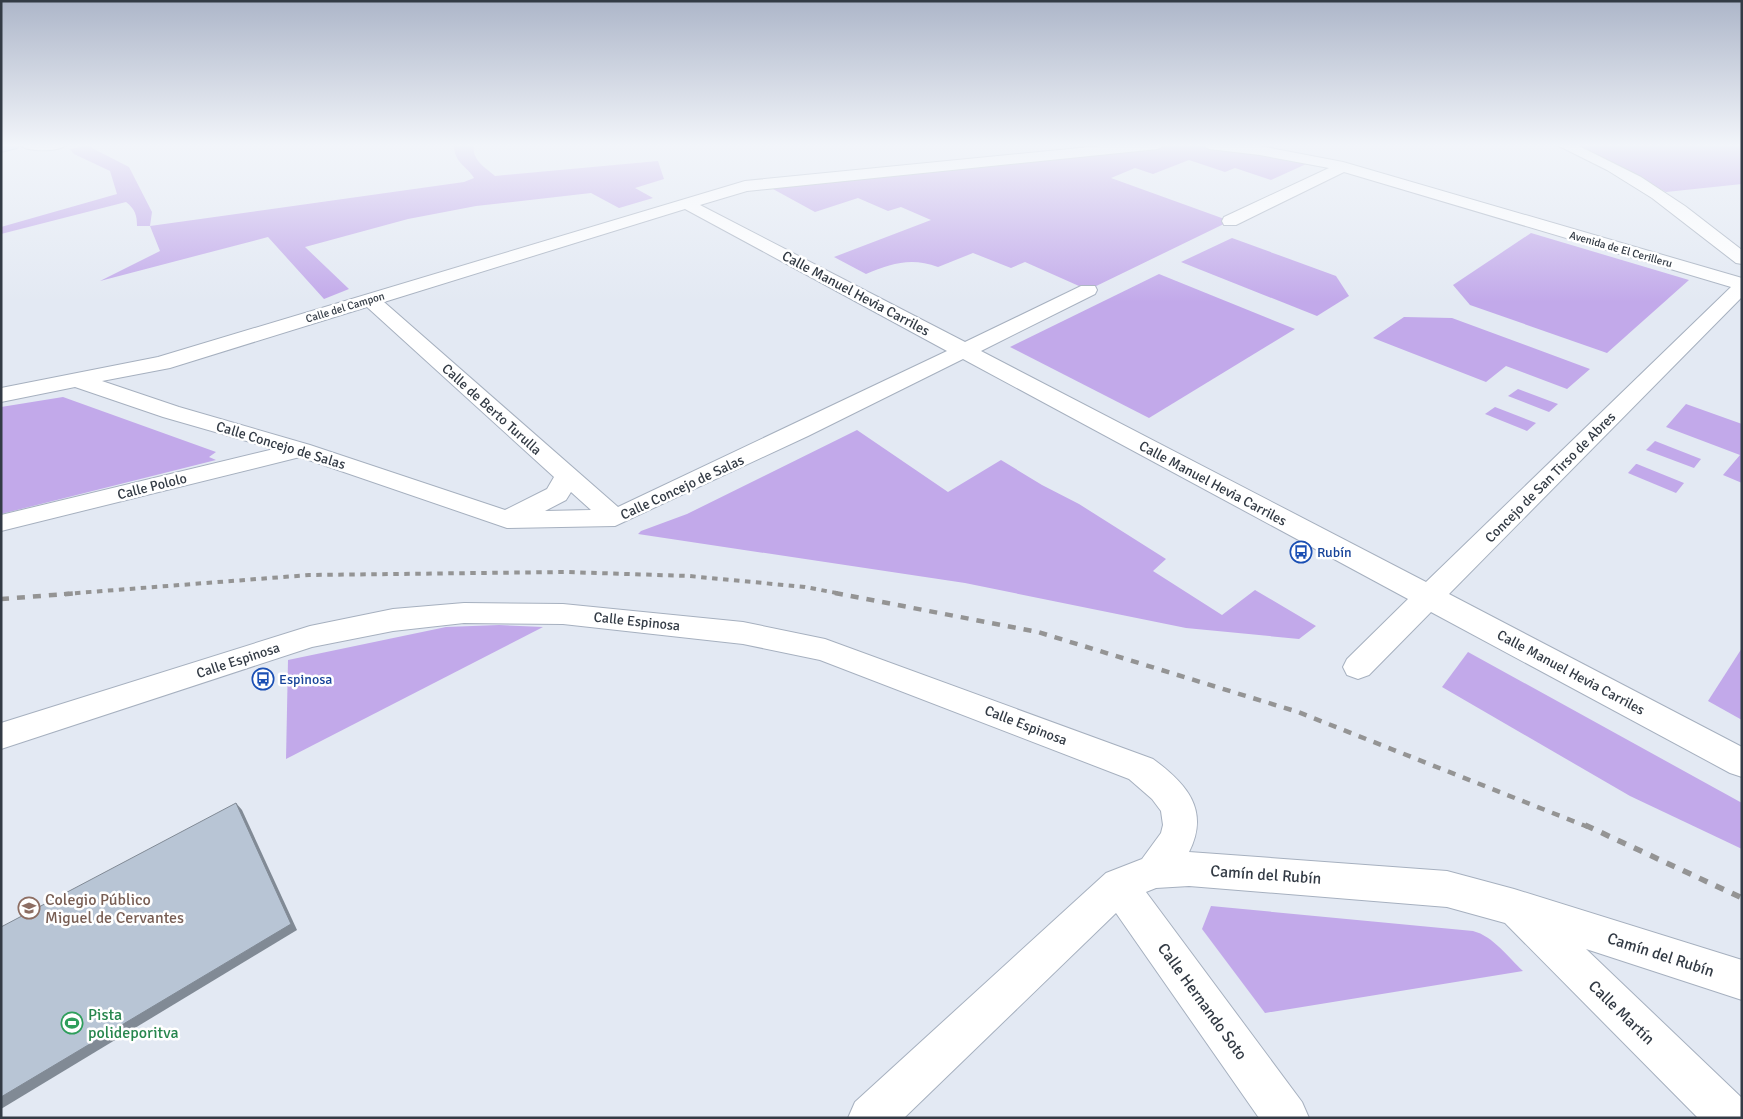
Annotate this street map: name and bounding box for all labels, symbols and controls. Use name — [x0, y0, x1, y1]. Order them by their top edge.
street label: Avenida de El Cerilleru — [1568, 229, 1674, 270]
street label: Calle Manuel Hevia Carriles — [779, 247, 932, 340]
street label: Calle del Campon — [304, 289, 386, 326]
street label: Calle de Berto Turulla — [438, 360, 545, 459]
street label: Concejo de San Tirso de Abres — [1481, 408, 1619, 546]
street label: Calle Concejo de Salas — [214, 418, 348, 473]
street label: Calle Manuel Hevia Carriles — [1136, 437, 1289, 530]
street label: Calle Concejo de Salas — [618, 451, 747, 524]
street label: Calle Pololo — [116, 470, 189, 503]
bus stop icon: Rubín — [1289, 540, 1313, 564]
place label: Rubín — [1317, 544, 1352, 561]
street label: Calle Espinosa — [593, 609, 681, 634]
street label: Calle Manuel Hevia Carriles — [1494, 626, 1647, 719]
street label: Calle Espinosa — [194, 639, 282, 682]
bus stop icon: Espinosa — [251, 667, 275, 691]
place label: Espinosa — [279, 671, 332, 688]
street label: Calle Espinosa — [982, 702, 1069, 749]
street label: Camín del Rubín — [1210, 861, 1322, 889]
place label: Colegio Público Miguel de Cervantes — [45, 890, 184, 928]
school or university icon: Colegio Público Miguel de Cervantes — [17, 896, 41, 920]
street label: Camín del Rubín — [1605, 928, 1717, 982]
street label: Calle Hernando Soto — [1153, 939, 1251, 1064]
street label: Calle Martín — [1584, 976, 1659, 1049]
place label: Pista polideporitva — [88, 1005, 179, 1043]
sports icon: Pista polideporitva — [60, 1011, 84, 1035]

